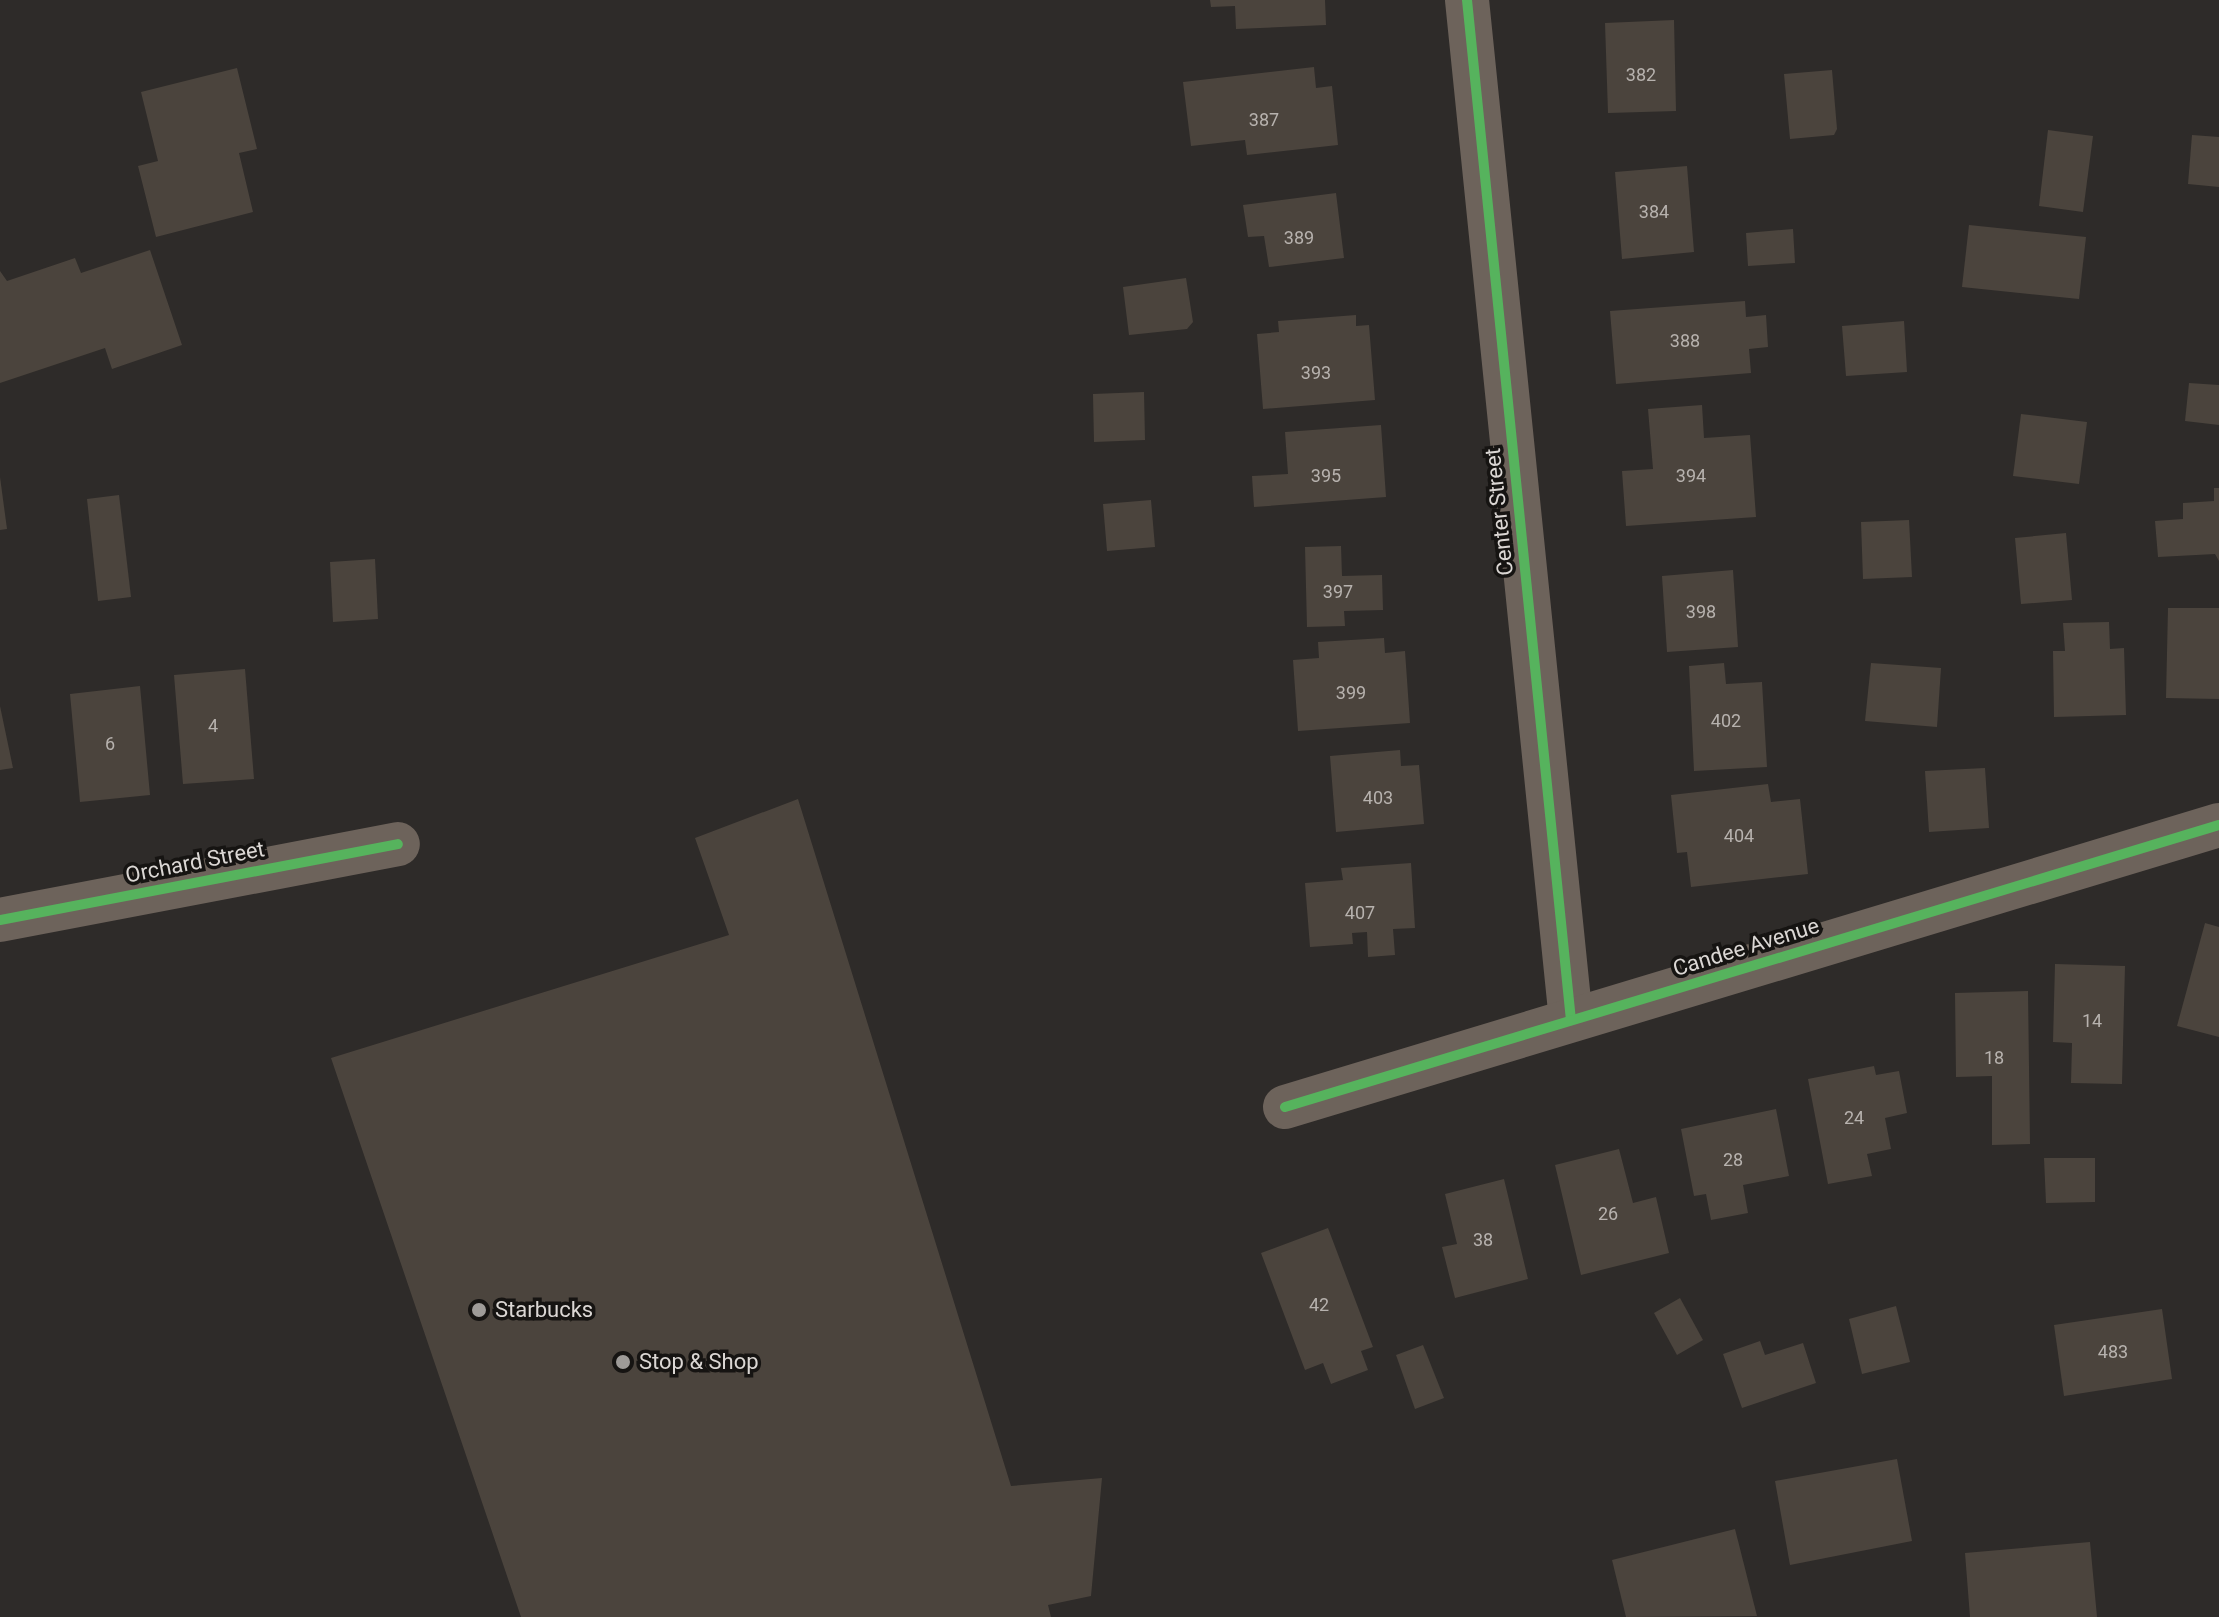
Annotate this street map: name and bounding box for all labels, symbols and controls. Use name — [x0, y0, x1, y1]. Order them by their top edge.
house number: 382 — [1626, 64, 1656, 86]
house number: 387 — [1249, 109, 1279, 131]
house number: 384 — [1639, 201, 1669, 223]
house number: 389 — [1284, 227, 1314, 249]
house number: 388 — [1670, 330, 1700, 352]
house number: 393 — [1301, 362, 1331, 384]
street label: Center Street — [1479, 447, 1519, 577]
house number: 395 — [1311, 465, 1341, 487]
house number: 394 — [1676, 465, 1706, 487]
house number: 397 — [1323, 581, 1353, 603]
house number: 398 — [1686, 601, 1716, 623]
house number: 399 — [1336, 682, 1366, 704]
house number: 402 — [1711, 710, 1741, 732]
house number: 4 — [208, 715, 218, 737]
house number: 6 — [105, 733, 115, 755]
house number: 403 — [1363, 787, 1393, 809]
house number: 404 — [1724, 825, 1754, 847]
street label: Orchard Street — [123, 836, 267, 888]
house number: 407 — [1345, 902, 1375, 924]
street label: Candee Avenue — [1670, 912, 1822, 982]
house number: 14 — [2082, 1010, 2102, 1032]
house number: 18 — [1984, 1047, 2004, 1069]
house number: 24 — [1844, 1107, 1864, 1129]
house number: 28 — [1723, 1149, 1743, 1171]
house number: 26 — [1598, 1203, 1618, 1225]
house number: 38 — [1473, 1229, 1493, 1251]
house number: 42 — [1309, 1294, 1329, 1316]
place label: Starbucks — [495, 1297, 593, 1323]
marker: Starbucks — [470, 1301, 488, 1319]
house number: 483 — [2098, 1341, 2128, 1363]
place label: Stop & Shop — [639, 1349, 759, 1375]
marker: Stop & Shop — [614, 1353, 632, 1371]

